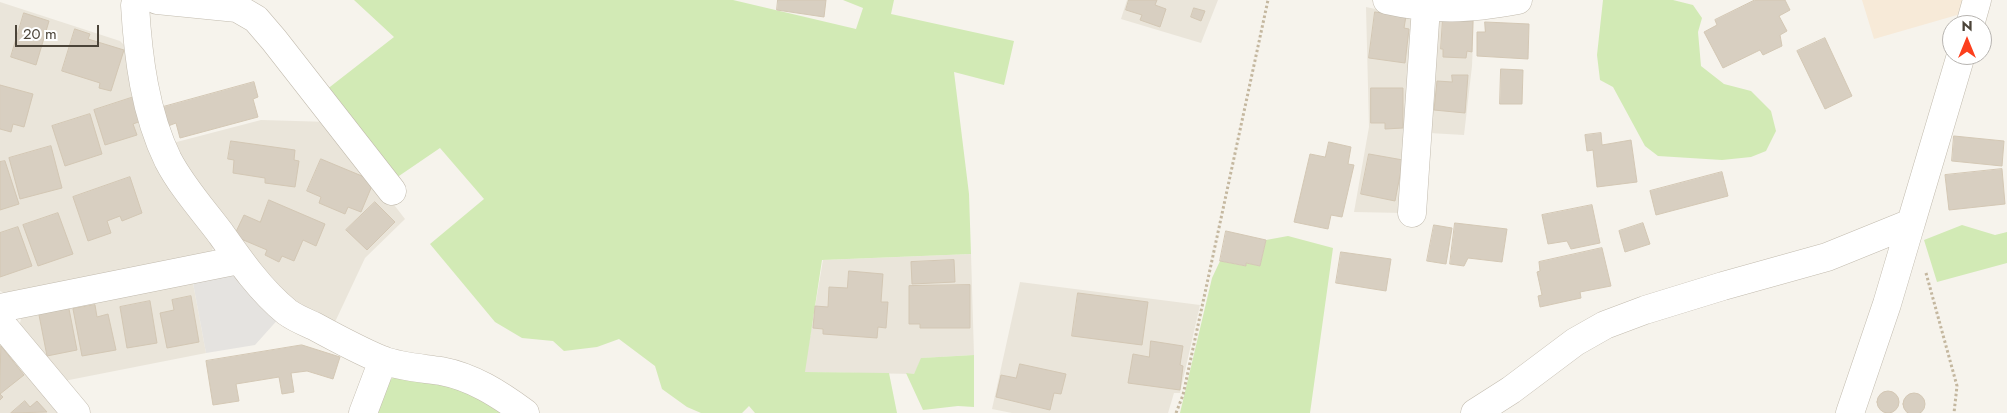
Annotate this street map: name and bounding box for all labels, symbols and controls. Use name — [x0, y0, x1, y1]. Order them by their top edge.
scale bar — [18, 15, 101, 47]
north arrow — [1942, 15, 1992, 65]
text: N — [1961, 16, 1973, 36]
text: 20 m — [23, 23, 57, 45]

